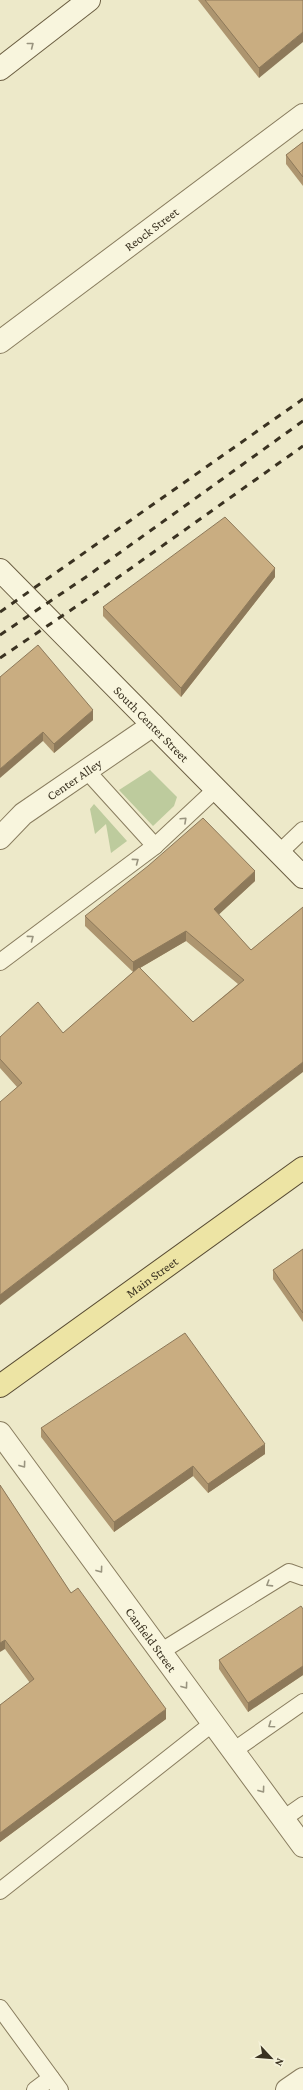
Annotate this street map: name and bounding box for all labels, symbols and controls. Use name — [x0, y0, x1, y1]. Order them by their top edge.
one-way arrow — [26, 43, 33, 50]
street label: Reock Street — [121, 203, 182, 254]
street label: South Center Street — [111, 683, 193, 765]
street label: Center Alley — [44, 754, 105, 803]
one-way arrow — [179, 817, 187, 824]
one-way arrow — [131, 859, 138, 866]
one-way arrow — [27, 936, 34, 943]
street label: Main Street — [123, 1253, 181, 1300]
one-way arrow — [18, 1461, 26, 1468]
one-way arrow — [95, 1565, 102, 1572]
one-way arrow — [266, 1580, 273, 1587]
street label: Canfield Street — [123, 1604, 181, 1675]
one-way arrow — [180, 1681, 187, 1688]
one-way arrow — [268, 1720, 275, 1728]
one-way arrow — [257, 1786, 264, 1793]
north arrow — [251, 2038, 291, 2078]
text: N — [273, 2056, 287, 2069]

